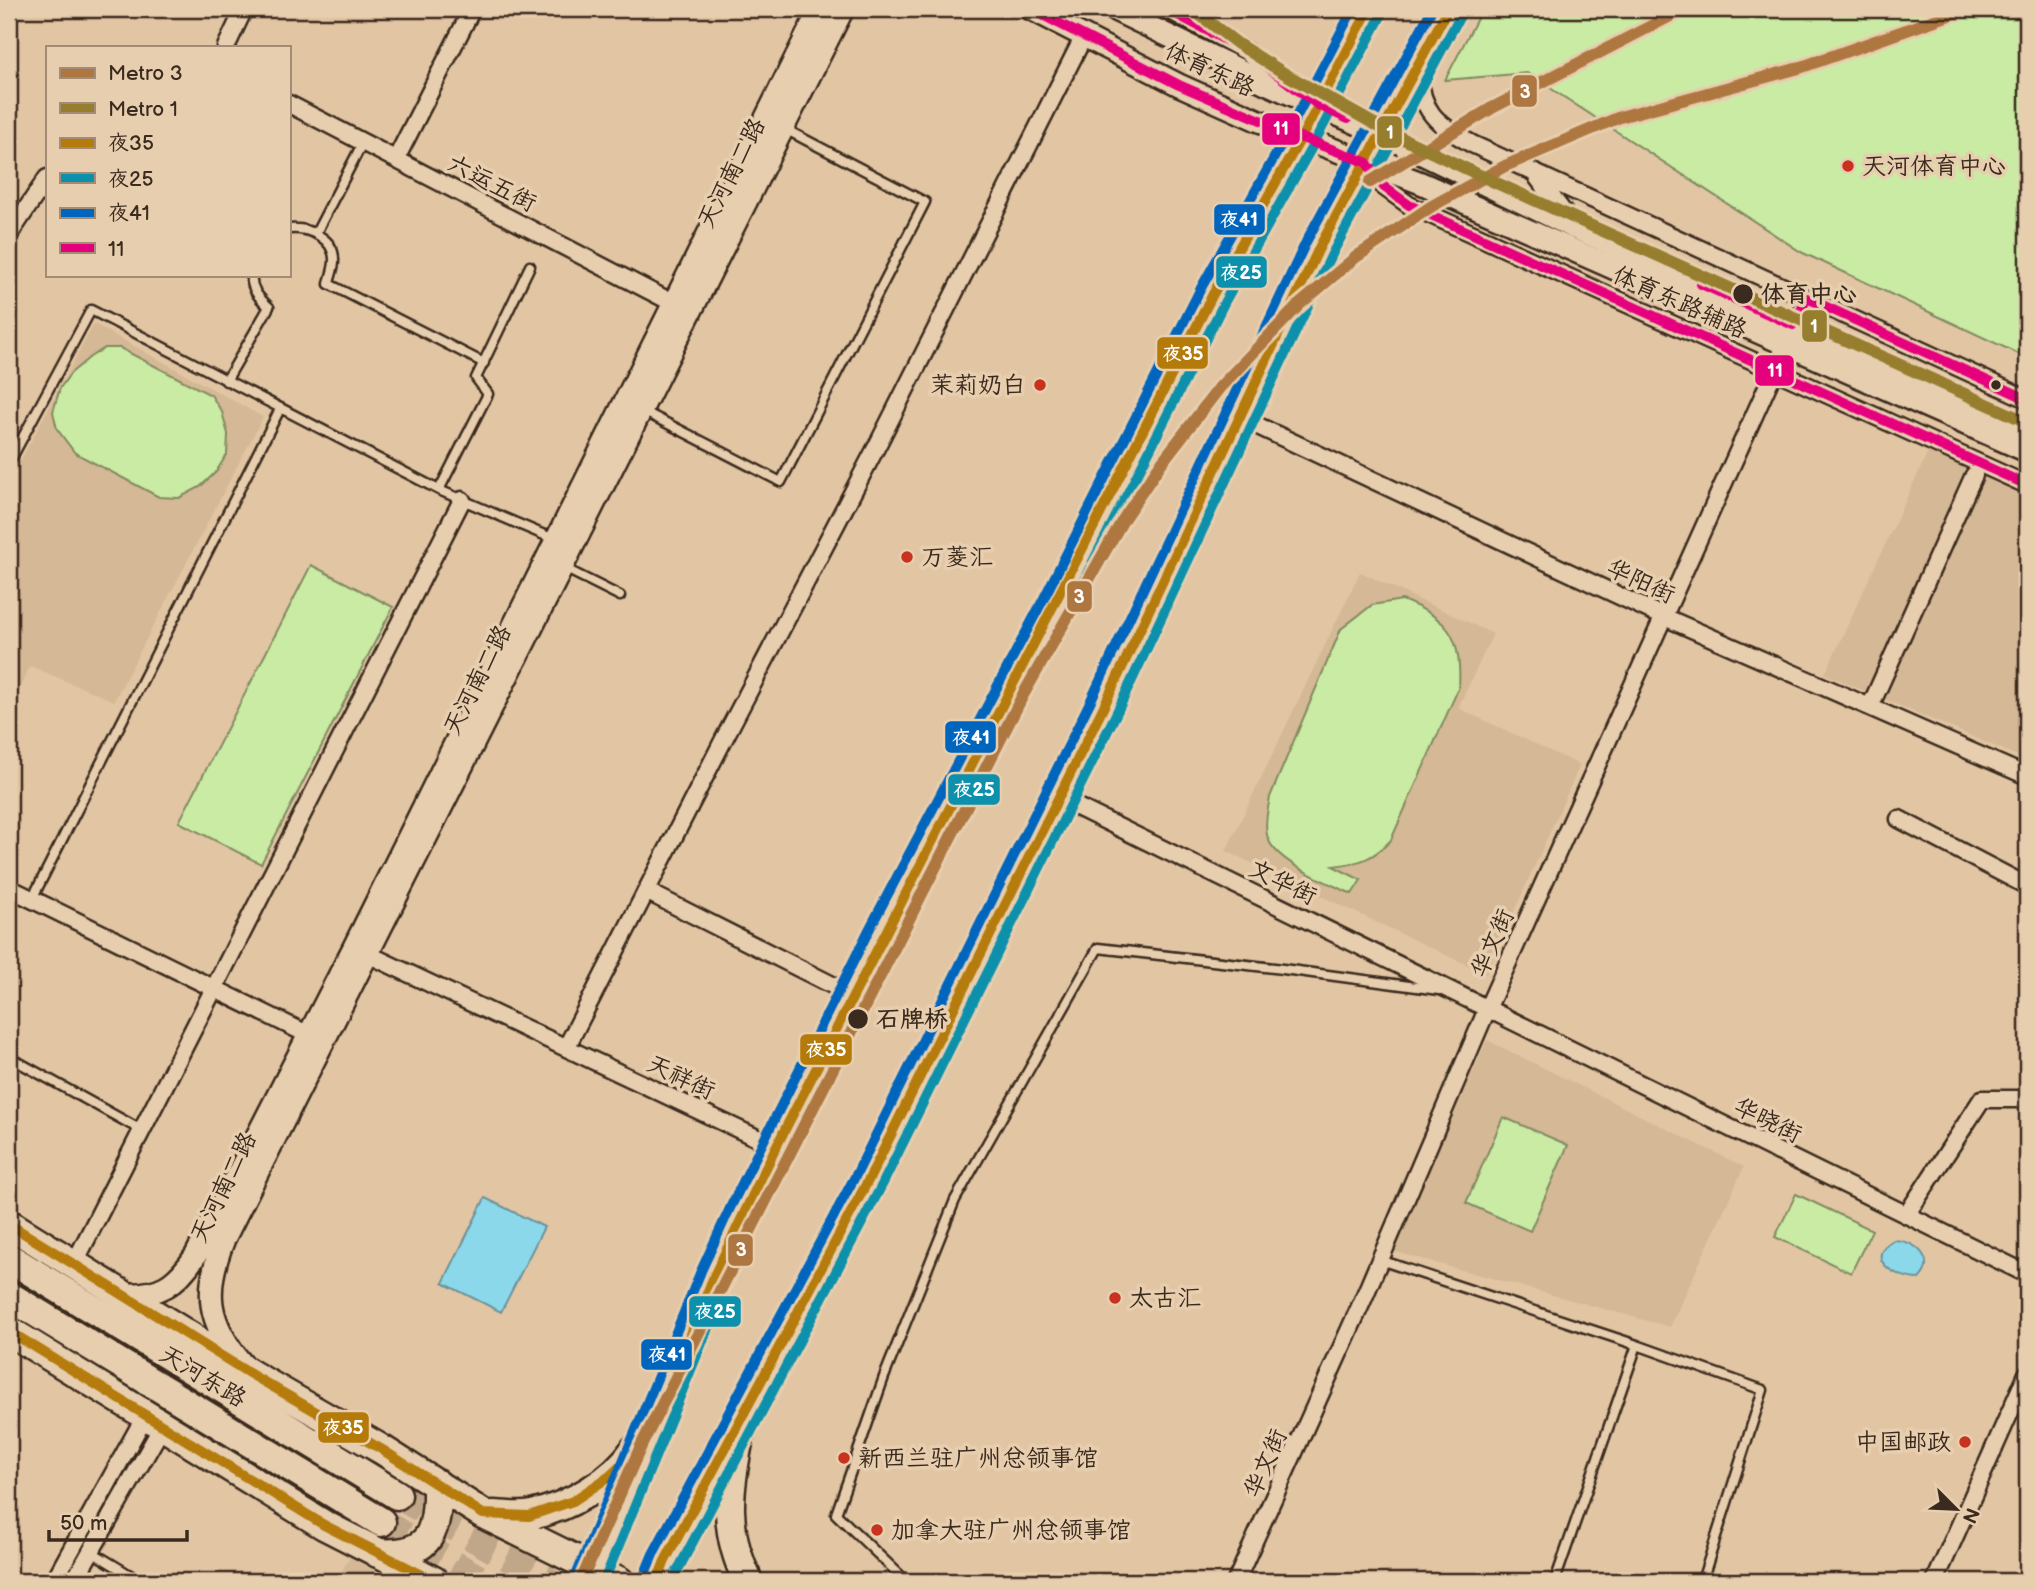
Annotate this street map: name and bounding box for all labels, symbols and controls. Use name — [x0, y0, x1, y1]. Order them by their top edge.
street label: 体育东路 — [1160, 36, 1259, 103]
legend — [46, 46, 290, 276]
text: Metro 3 — [108, 61, 183, 86]
line badge: 3 — [1511, 74, 1538, 108]
text: 3 — [1519, 81, 1531, 104]
text: Metro 1 — [108, 97, 178, 122]
line badge: 11 — [1261, 112, 1301, 146]
street label: 天河南二路 — [691, 113, 772, 233]
line badge: 1 — [1376, 115, 1403, 149]
text: 11 — [1273, 118, 1289, 141]
text: 1 — [1386, 122, 1394, 145]
text: 夜35 — [108, 131, 154, 156]
street label: 六运五街 — [442, 149, 541, 218]
place label: 天河体育中心 — [1862, 152, 2006, 181]
marker: 天河体育中心 — [1840, 158, 1856, 174]
text: 夜25 — [108, 167, 153, 192]
text: 夜41 — [108, 201, 150, 226]
line badge: 夜41 — [1213, 203, 1266, 236]
text: 夜41 — [1220, 209, 1258, 232]
text: 11 — [108, 237, 124, 262]
line badge: 夜25 — [1215, 255, 1268, 289]
street label: 体育东路辅路 — [1608, 260, 1751, 345]
text: 夜25 — [1220, 262, 1262, 285]
place label: 体育中心 — [1761, 280, 1857, 309]
marker: 体育中心 — [1731, 282, 1755, 306]
line badge: 1 — [1801, 309, 1828, 343]
text: 1 — [1810, 316, 1818, 339]
line badge: 夜35 — [1156, 336, 1209, 370]
text: 夜35 — [1162, 343, 1204, 366]
line badge: 11 — [1754, 354, 1795, 387]
text: 11 — [1767, 360, 1783, 383]
place label: 茉莉奶白 — [930, 371, 1026, 400]
marker: 茉莉奶白 — [1032, 377, 1048, 393]
unlabelled marker — [1989, 378, 2003, 392]
place label: 万菱汇 — [921, 543, 993, 572]
marker: 万菱汇 — [899, 549, 915, 565]
street label: 华阳街 — [1602, 553, 1680, 610]
line badge: 3 — [1066, 580, 1093, 613]
text: 3 — [1073, 586, 1085, 609]
street label: 天河南二路 — [437, 620, 518, 740]
line badge: 夜41 — [944, 720, 997, 754]
text: 夜41 — [952, 727, 990, 750]
line badge: 夜25 — [947, 773, 1001, 806]
text: 夜25 — [953, 779, 995, 802]
street label: 文华街 — [1244, 854, 1321, 911]
street label: 华文街 — [1465, 904, 1520, 982]
place label: 石牌桥 — [876, 1005, 948, 1034]
marker: 石牌桥 — [846, 1007, 870, 1031]
line badge: 夜35 — [799, 1033, 853, 1066]
text: 夜35 — [805, 1039, 847, 1062]
street label: 天祥街 — [642, 1049, 720, 1106]
street label: 华晓街 — [1729, 1092, 1806, 1149]
street label: 天河南二路 — [184, 1127, 263, 1248]
line badge: 3 — [727, 1233, 754, 1267]
text: 3 — [735, 1239, 747, 1262]
place label: 太古汇 — [1129, 1284, 1201, 1313]
marker: 太古汇 — [1107, 1290, 1123, 1306]
line badge: 夜25 — [688, 1295, 742, 1328]
text: 夜25 — [694, 1301, 736, 1324]
line badge: 夜41 — [640, 1338, 693, 1371]
street label: 天河东路 — [154, 1339, 251, 1414]
text: 夜41 — [648, 1344, 686, 1367]
line badge: 夜35 — [317, 1411, 370, 1444]
text: 夜35 — [322, 1417, 364, 1440]
street label: 华文街 — [1238, 1424, 1293, 1502]
place label: 中国邮政 — [1855, 1428, 1951, 1457]
marker: 中国邮政 — [1957, 1434, 1973, 1450]
place label: 新西兰驻广州总领事馆 — [858, 1444, 1098, 1473]
marker: 新西兰驻广州总领事馆 — [836, 1450, 852, 1466]
north arrow — [1920, 1474, 1990, 1544]
scale bar — [49, 1499, 187, 1543]
text: N — [1957, 1504, 1984, 1527]
text: 50 m — [60, 1511, 107, 1536]
place label: 加拿大驻广州总领事馆 — [891, 1516, 1131, 1545]
marker: 加拿大驻广州总领事馆 — [869, 1522, 885, 1538]

